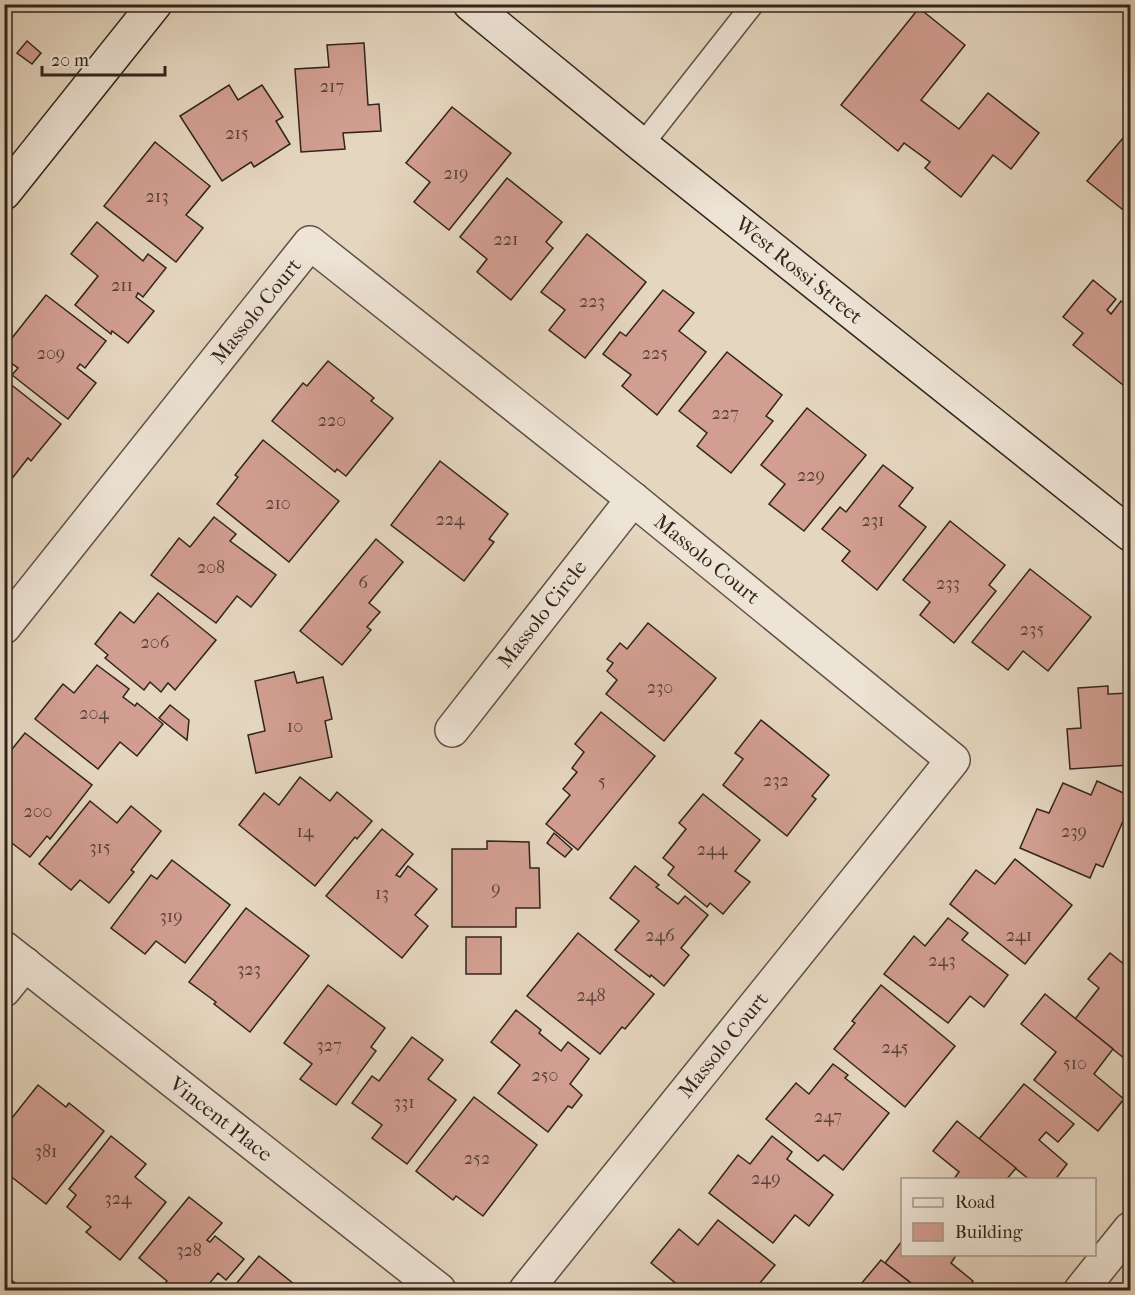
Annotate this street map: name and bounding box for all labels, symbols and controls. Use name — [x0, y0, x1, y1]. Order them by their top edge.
scale bar — [42, 39, 165, 77]
text: 20 m — [51, 50, 89, 71]
house number: 217 — [320, 76, 344, 97]
house number: 215 — [225, 123, 249, 144]
house number: 219 — [443, 163, 469, 184]
house number: 213 — [145, 186, 169, 207]
street label: West Rossi Street — [730, 211, 868, 329]
house number: 221 — [494, 229, 518, 250]
street label: Massolo Court — [206, 253, 306, 369]
house number: 211 — [111, 275, 133, 296]
house number: 223 — [579, 291, 605, 312]
house number: 209 — [37, 343, 65, 364]
house number: 225 — [642, 343, 668, 364]
house number: 227 — [711, 403, 739, 424]
house number: 220 — [318, 410, 346, 431]
house number: 229 — [797, 465, 825, 486]
house number: 210 — [265, 493, 291, 514]
house number: 224 — [435, 509, 465, 530]
street label: Massolo Court — [649, 509, 765, 609]
house number: 231 — [861, 510, 885, 531]
street label: Massolo Circle — [493, 555, 591, 673]
house number: 208 — [197, 557, 225, 578]
house number: 6 — [358, 572, 368, 593]
house number: 233 — [936, 573, 960, 594]
house number: 235 — [1020, 619, 1044, 640]
house number: 206 — [141, 632, 170, 653]
house number: 230 — [647, 677, 673, 698]
house number: 204 — [79, 703, 109, 724]
house number: 10 — [287, 716, 303, 737]
house number: 232 — [763, 770, 789, 791]
house number: 5 — [598, 771, 606, 792]
house number: 200 — [23, 801, 53, 822]
house number: 14 — [296, 821, 314, 842]
house number: 239 — [1061, 821, 1087, 842]
house number: 315 — [89, 837, 111, 858]
house number: 244 — [697, 839, 728, 860]
house number: 9 — [491, 878, 501, 899]
house number: 13 — [375, 883, 389, 904]
house number: 319 — [159, 906, 183, 927]
house number: 246 — [645, 925, 675, 946]
house number: 241 — [1006, 925, 1032, 946]
house number: 243 — [928, 950, 956, 971]
house number: 323 — [237, 959, 261, 980]
house number: 248 — [577, 985, 605, 1006]
street label: Massolo Court — [673, 987, 773, 1103]
house number: 327 — [316, 1035, 342, 1056]
house number: 245 — [881, 1037, 909, 1058]
house number: 510 — [1063, 1053, 1087, 1074]
house number: 250 — [532, 1065, 558, 1086]
street label: Vincent Place — [164, 1071, 277, 1166]
house number: 331 — [393, 1092, 415, 1113]
house number: 247 — [814, 1106, 842, 1127]
house number: 381 — [35, 1141, 57, 1162]
house number: 252 — [464, 1148, 490, 1169]
house number: 249 — [751, 1168, 781, 1189]
legend — [901, 1178, 1096, 1256]
house number: 324 — [104, 1188, 132, 1209]
text: Road — [955, 1192, 995, 1213]
text: Building — [955, 1222, 1023, 1243]
house number: 328 — [176, 1240, 202, 1261]

